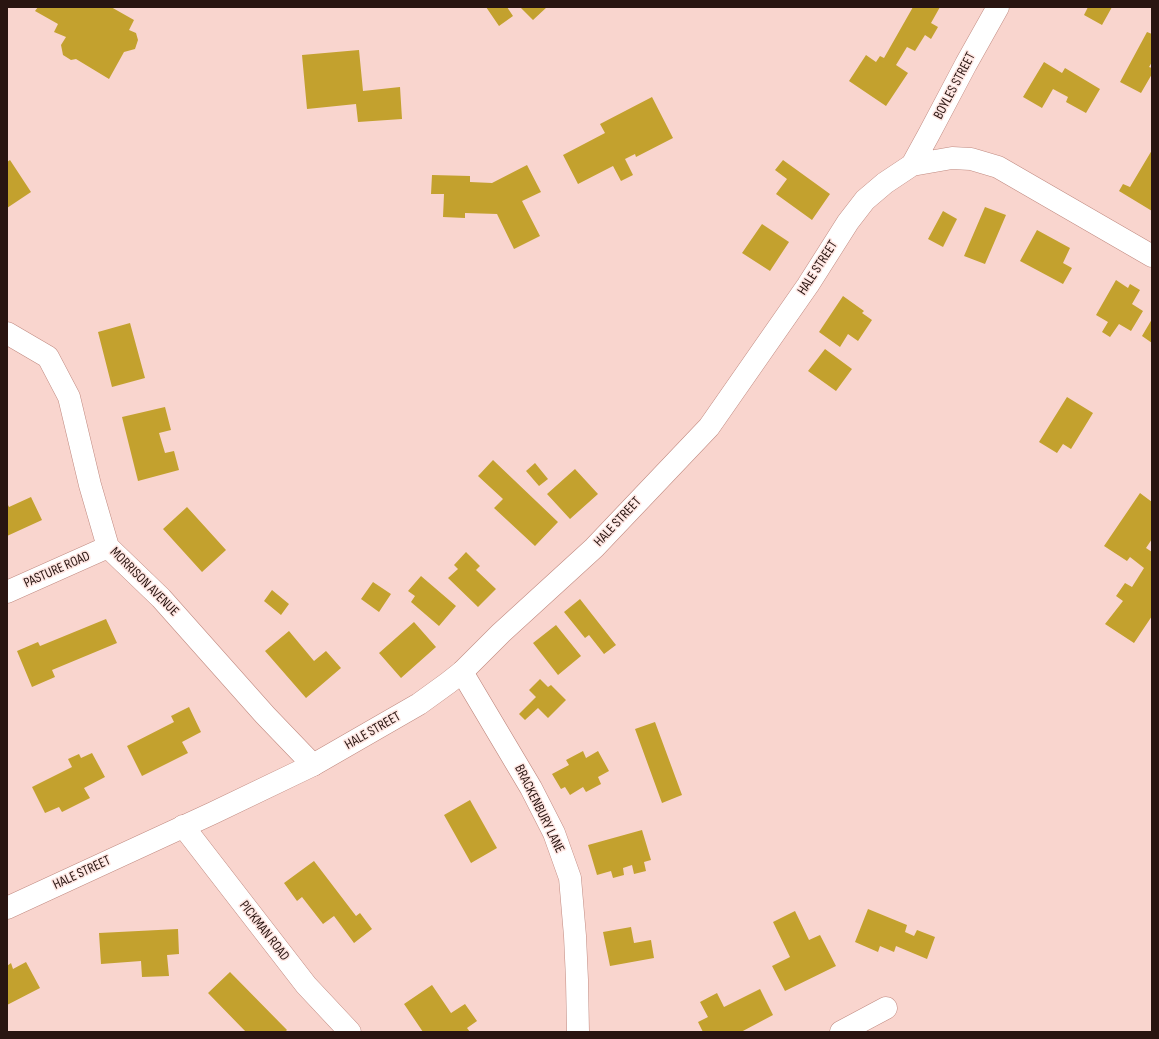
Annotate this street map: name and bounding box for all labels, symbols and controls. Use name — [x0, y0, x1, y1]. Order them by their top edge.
street label: BOYLES STREET — [930, 50, 980, 122]
street label: HALE STREET — [794, 238, 842, 298]
street label: HALE STREET — [591, 494, 645, 550]
street label: MORRISON AVENUE — [106, 544, 182, 620]
street label: PASTURE ROAD — [21, 548, 93, 592]
street label: HALE STREET — [342, 708, 404, 754]
street label: BRACKENBURY LANE — [510, 762, 568, 856]
street label: HALE STREET — [51, 852, 113, 894]
street label: PICKMAN ROAD — [235, 898, 293, 964]

